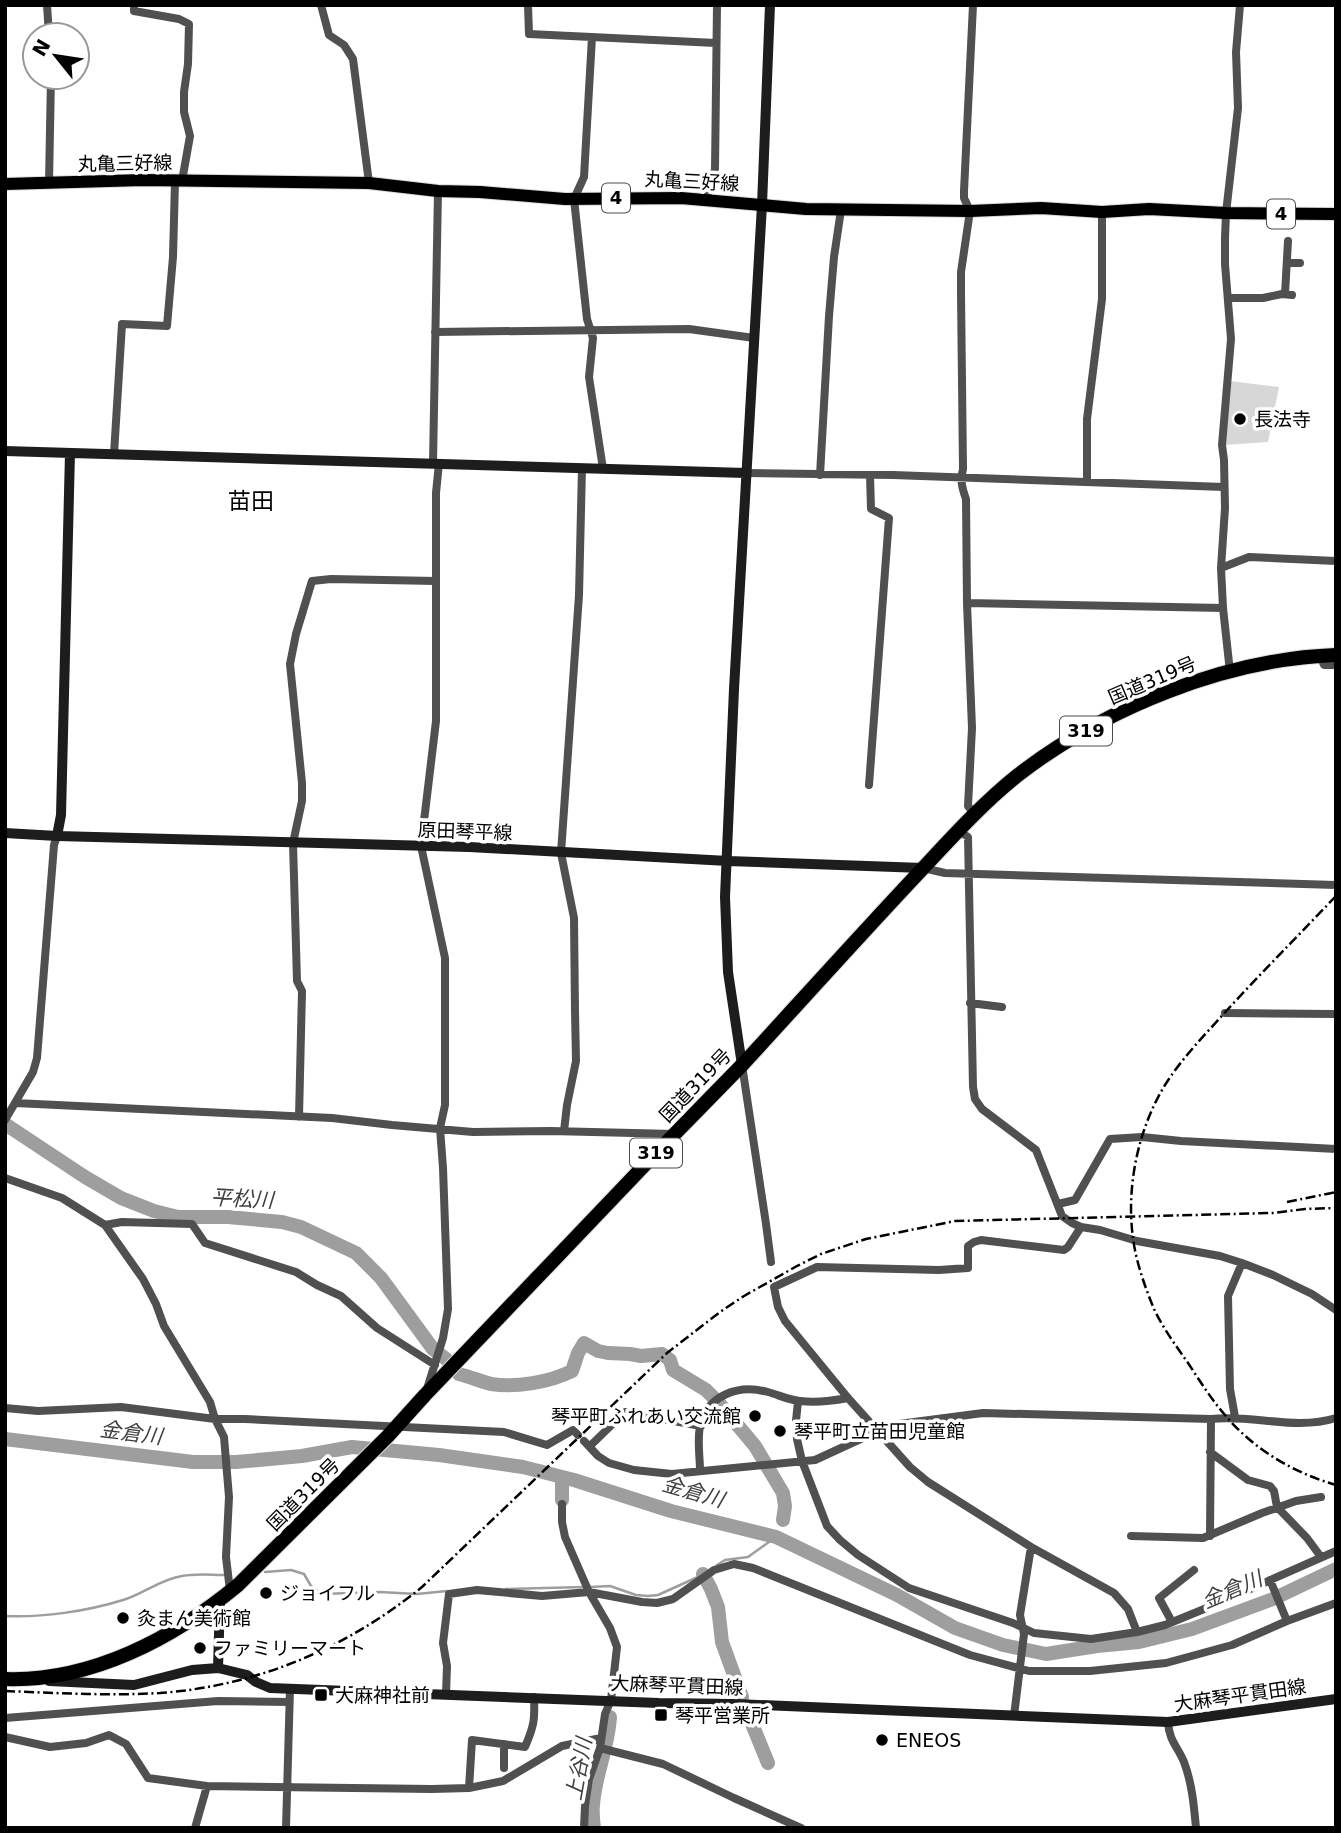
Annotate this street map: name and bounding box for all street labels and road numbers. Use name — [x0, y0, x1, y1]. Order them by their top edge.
street label: 丸亀三好線 — [77, 151, 173, 175]
street label: 丸亀三好線 — [644, 168, 740, 194]
road number: 4 — [602, 183, 630, 212]
road number: 4 — [1267, 200, 1295, 229]
street label: 国道319号 — [1105, 652, 1199, 708]
road number: 319 — [1060, 716, 1112, 746]
street label: 原田琴平線 — [417, 818, 513, 844]
street label: 国道319号 — [655, 1044, 735, 1126]
road number: 319 — [630, 1138, 682, 1168]
street label: 国道319号 — [262, 1453, 344, 1535]
street label: 大麻琴平貫田線 — [610, 1672, 744, 1698]
street label: 大麻琴平貫田線 — [1173, 1675, 1307, 1715]

